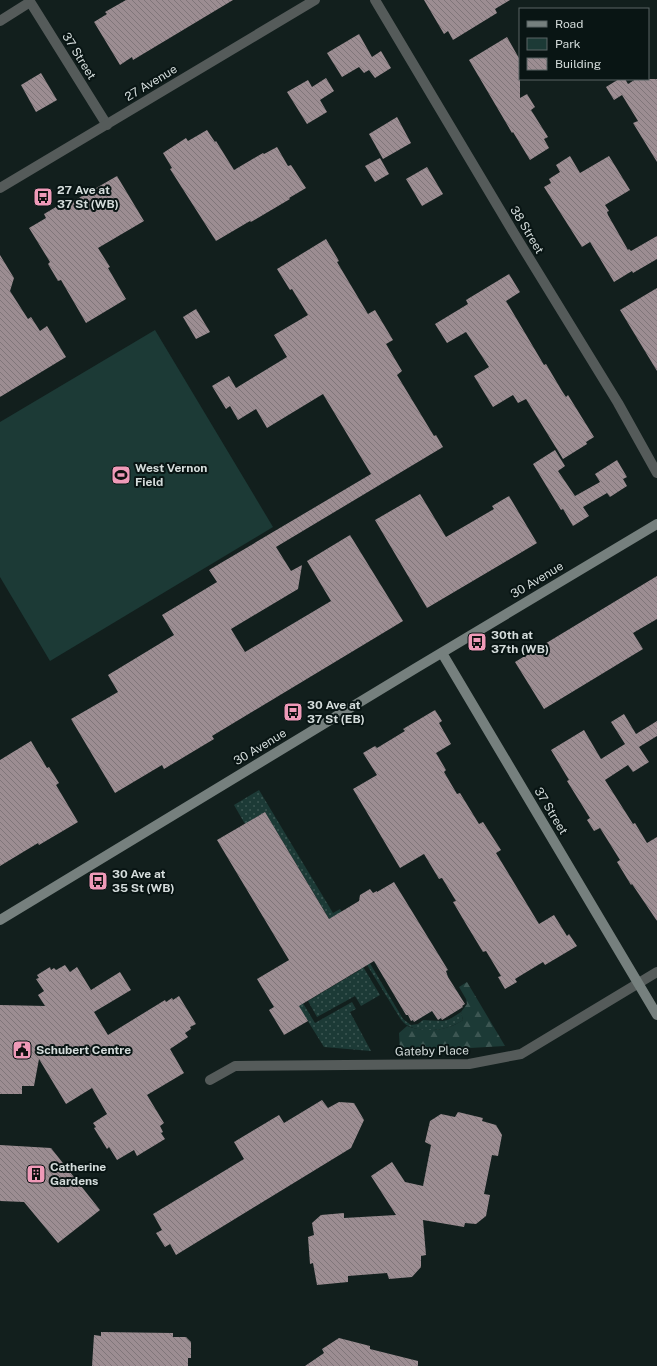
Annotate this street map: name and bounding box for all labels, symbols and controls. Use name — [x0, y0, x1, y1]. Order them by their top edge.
legend — [519, 8, 649, 80]
text: Road — [555, 17, 583, 31]
street label: 37 Street — [59, 30, 99, 82]
text: Park — [555, 37, 581, 51]
text: Building — [555, 57, 601, 71]
street label: 27 Avenue — [122, 62, 180, 104]
place label: 27 Ave at 37 St (WB) — [57, 183, 119, 211]
bus stop icon: 27 Ave at 37 St (WB) — [32, 186, 54, 208]
street label: 38 Street — [507, 204, 547, 257]
place label: West Vernon Field — [135, 461, 207, 489]
sports icon: West Vernon Field — [110, 464, 132, 486]
street label: 30 Avenue — [508, 559, 566, 601]
place label: 30th at 37th (WB) — [491, 628, 549, 656]
bus stop icon: 30th at 37th (WB) — [466, 631, 488, 653]
place label: 30 Ave at 37 St (EB) — [307, 698, 365, 726]
bus stop icon: 30 Ave at 37 St (EB) — [282, 701, 304, 723]
street label: 30 Avenue — [231, 726, 289, 768]
street label: 37 Street — [531, 785, 571, 837]
place label: 30 Ave at 35 St (WB) — [112, 867, 174, 895]
bus stop icon: 30 Ave at 35 St (WB) — [87, 870, 109, 892]
public building icon: Schubert Centre — [11, 1039, 33, 1061]
place label: Schubert Centre — [36, 1043, 131, 1057]
street label: Gateby Place — [395, 1043, 469, 1059]
place label: Catherine Gardens — [50, 1160, 106, 1188]
building icon: Catherine Gardens — [25, 1163, 47, 1185]

